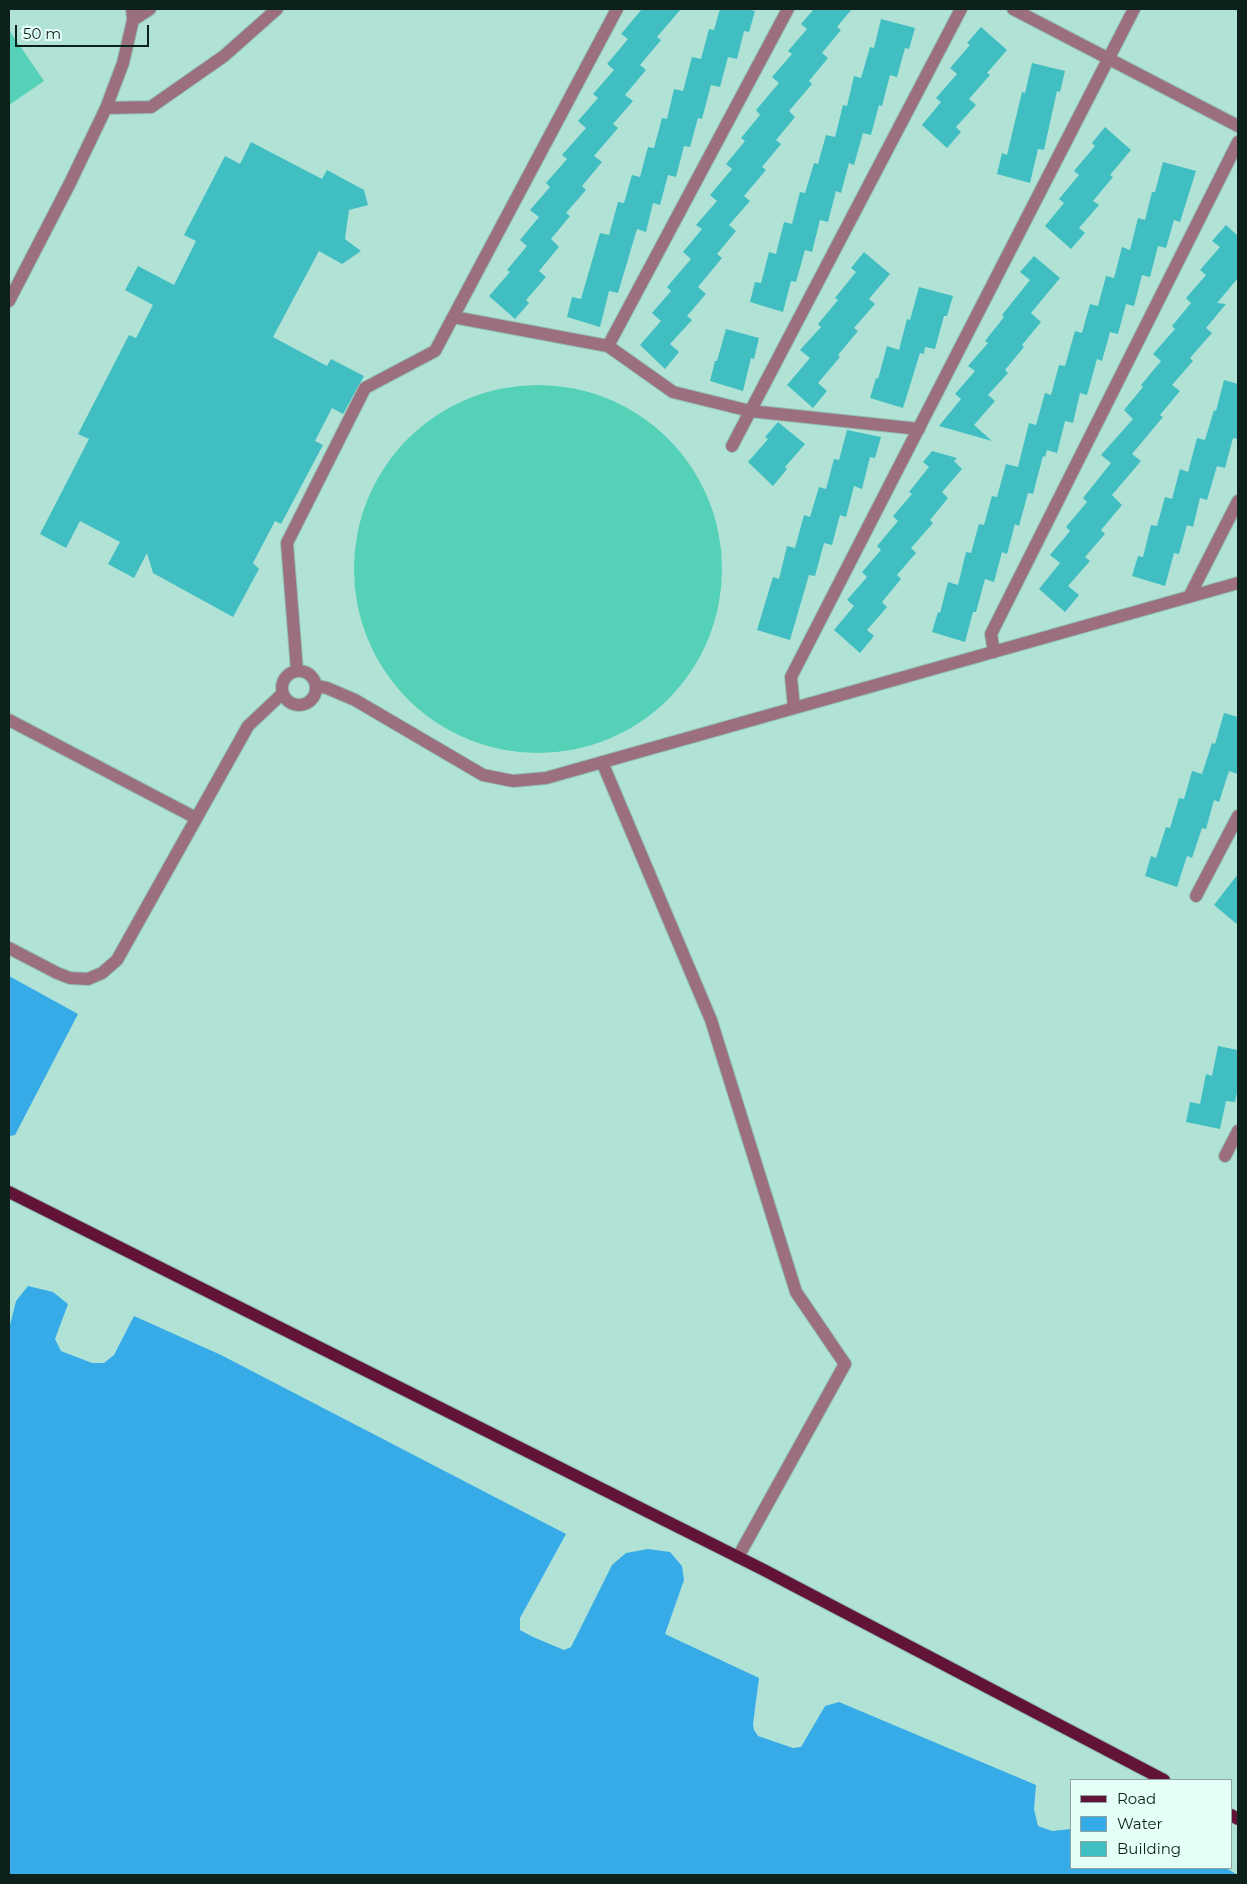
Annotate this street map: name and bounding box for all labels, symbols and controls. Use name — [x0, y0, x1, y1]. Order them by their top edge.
scale bar — [18, 15, 151, 47]
text: 50 m — [23, 24, 61, 43]
legend — [1070, 1779, 1232, 1869]
text: Road — [1117, 1789, 1156, 1808]
text: Water — [1117, 1814, 1163, 1833]
text: Building — [1117, 1839, 1181, 1858]

